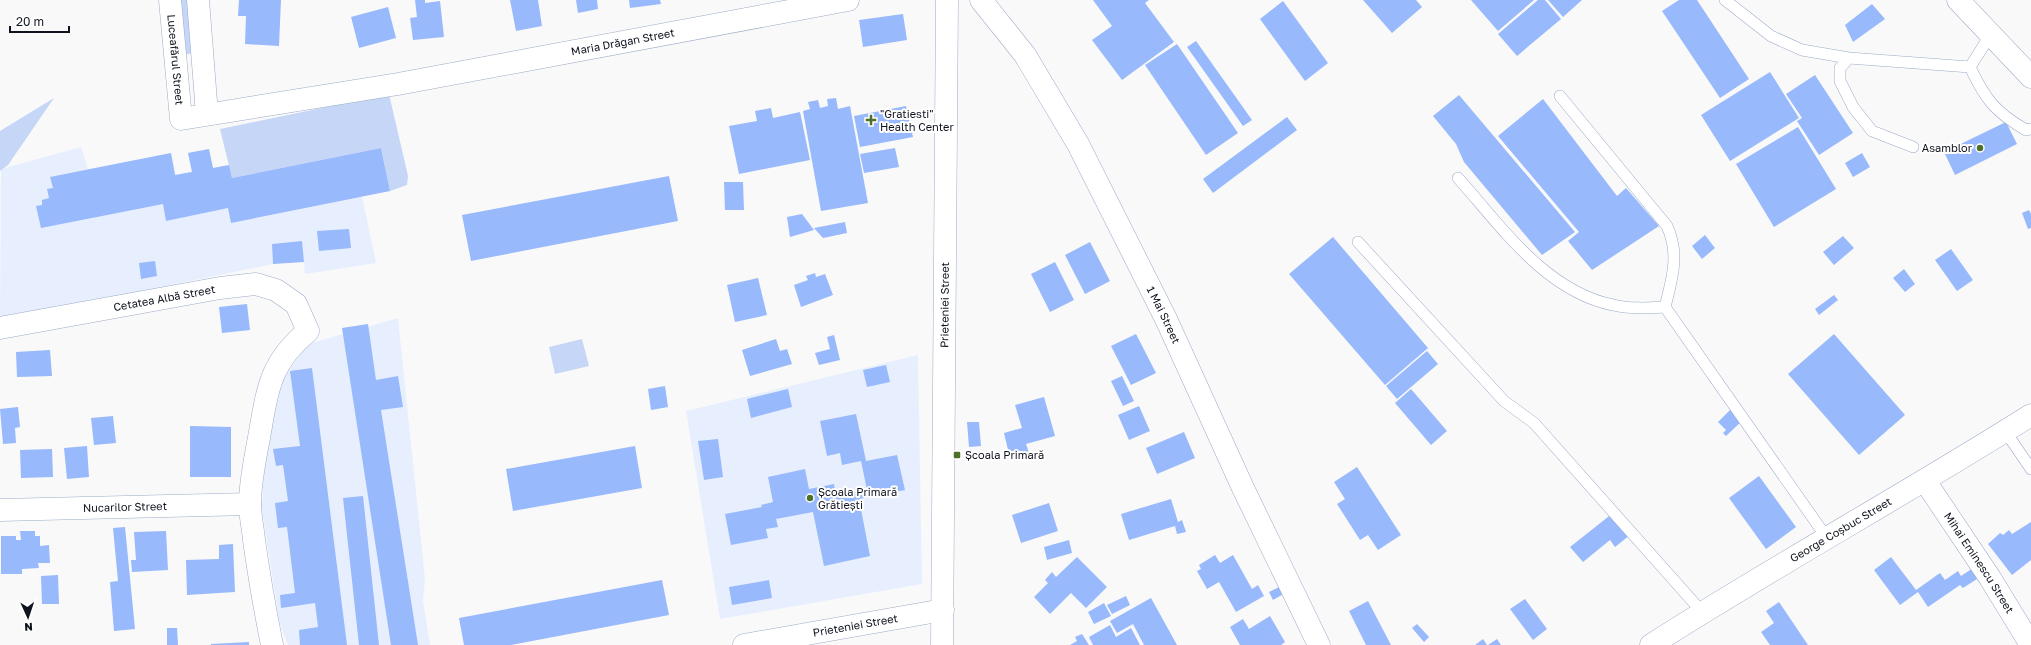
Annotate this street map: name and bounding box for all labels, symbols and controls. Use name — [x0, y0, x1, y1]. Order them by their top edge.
scale bar — [10, 8, 69, 34]
text: 20 m — [16, 14, 44, 29]
street label: Luceafărul Street — [165, 14, 187, 106]
street label: Maria Drăgan Street — [570, 26, 676, 58]
place label: "Gratiesti" Health Center — [880, 107, 954, 133]
marker: "Gratiesti" Health Center — [865, 114, 877, 126]
place label: Asamblor — [1922, 141, 1973, 154]
marker: Asamblor — [1975, 143, 1985, 153]
street label: Prieteniei Street — [937, 262, 951, 348]
street label: Cetatea Albă Street — [112, 282, 216, 313]
street label: 1 Mai Street — [1144, 284, 1183, 345]
place label: Școala Primară — [965, 448, 1044, 462]
marker: Școala Primară — [952, 450, 962, 460]
place label: Școala Primară Grătiești — [818, 485, 897, 512]
marker: Școala Primară Grătiești — [805, 493, 815, 503]
street label: George Coșbuc Street — [1787, 494, 1894, 564]
street label: Nucarilor Street — [83, 499, 167, 514]
street label: Mihai Eminescu Street — [1942, 510, 2017, 615]
north arrow — [8, 597, 48, 637]
street label: Prieteniei Street — [812, 611, 899, 639]
text: N — [24, 621, 33, 634]

